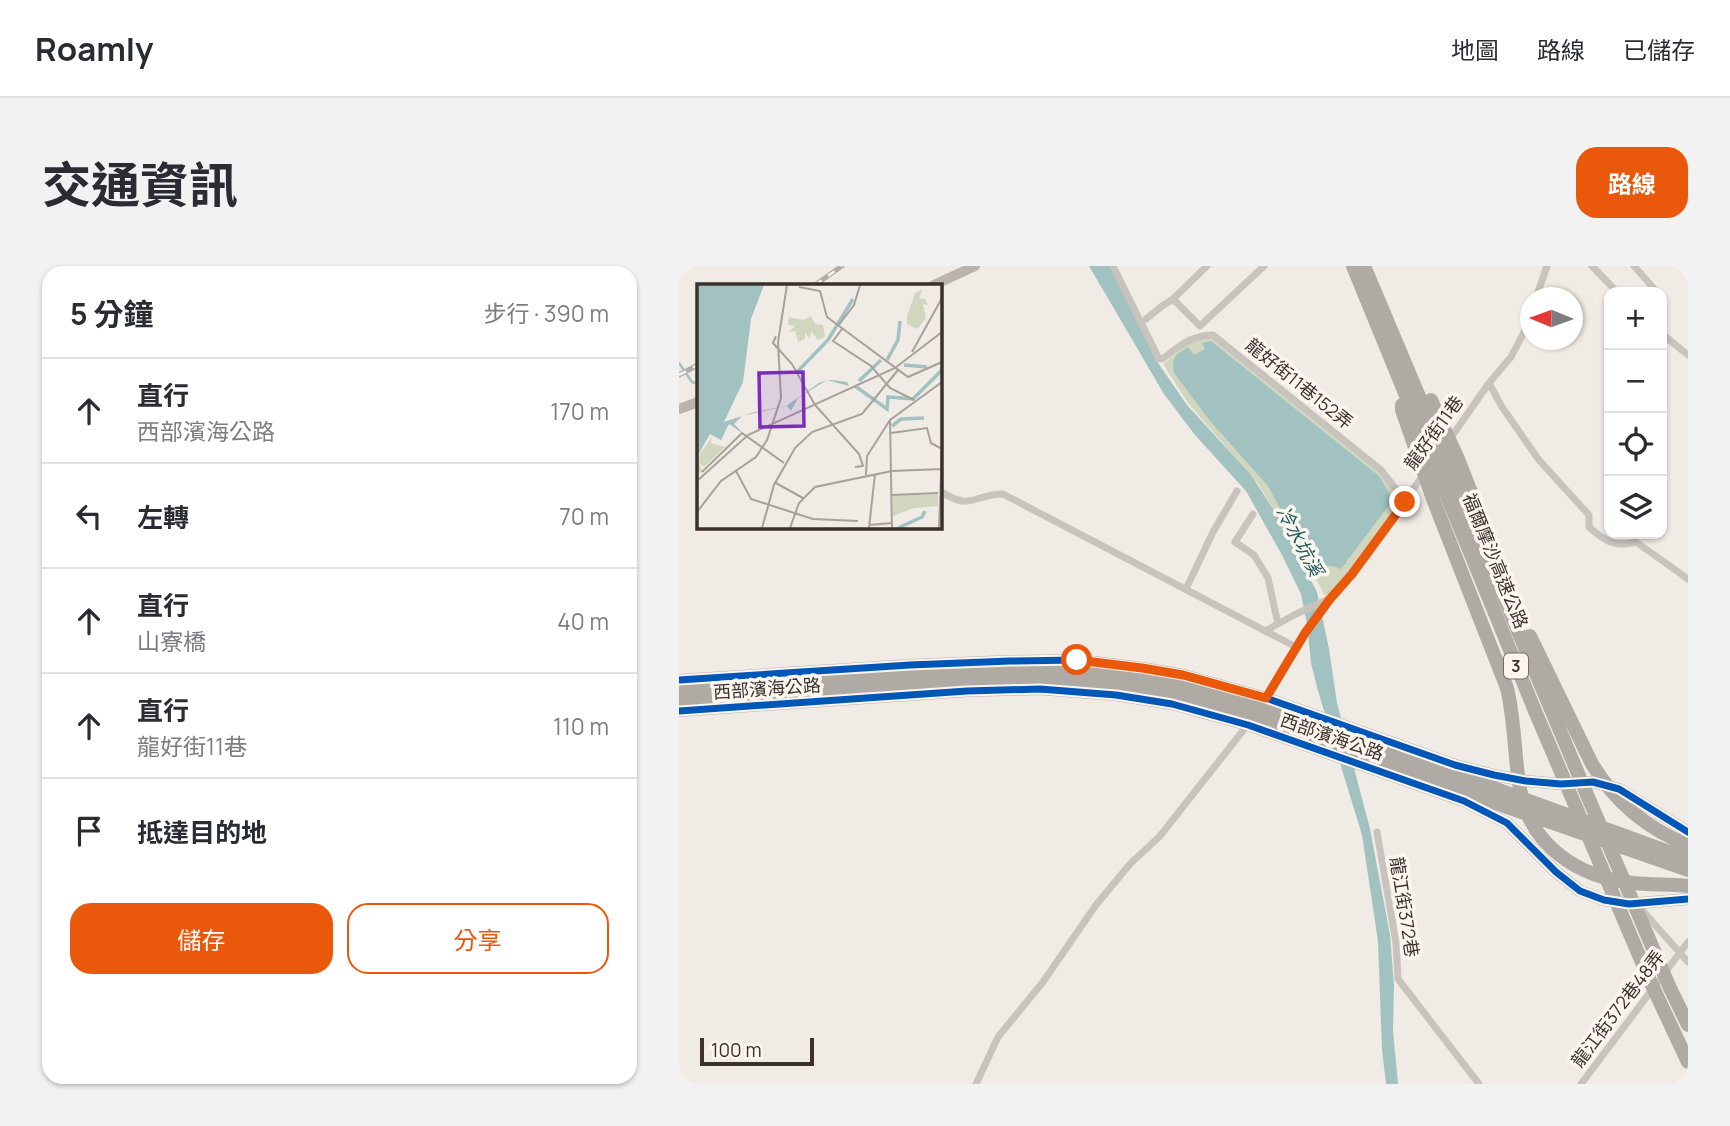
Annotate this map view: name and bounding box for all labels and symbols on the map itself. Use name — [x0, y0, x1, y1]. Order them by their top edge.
inset map — [697, 284, 941, 528]
north arrow — [1520, 287, 1583, 350]
street label: 龍好街11巷152弄 — [1241, 333, 1358, 434]
street label: 龍好街11巷 — [1398, 391, 1468, 474]
route end — [1389, 486, 1420, 517]
street label: 福爾摩沙高速公路 — [1458, 489, 1534, 632]
water label: 冷水坑溪 — [1271, 501, 1331, 583]
route start — [1061, 644, 1092, 675]
road number: 3 — [1504, 654, 1528, 678]
street label: 西部濱海公路 — [712, 672, 822, 704]
street label: 西部濱海公路 — [1277, 707, 1387, 765]
street label: 龍江街372巷 — [1385, 855, 1425, 959]
street label: 龍江街372巷48弄 — [1565, 945, 1669, 1072]
scale bar — [700, 1035, 814, 1067]

